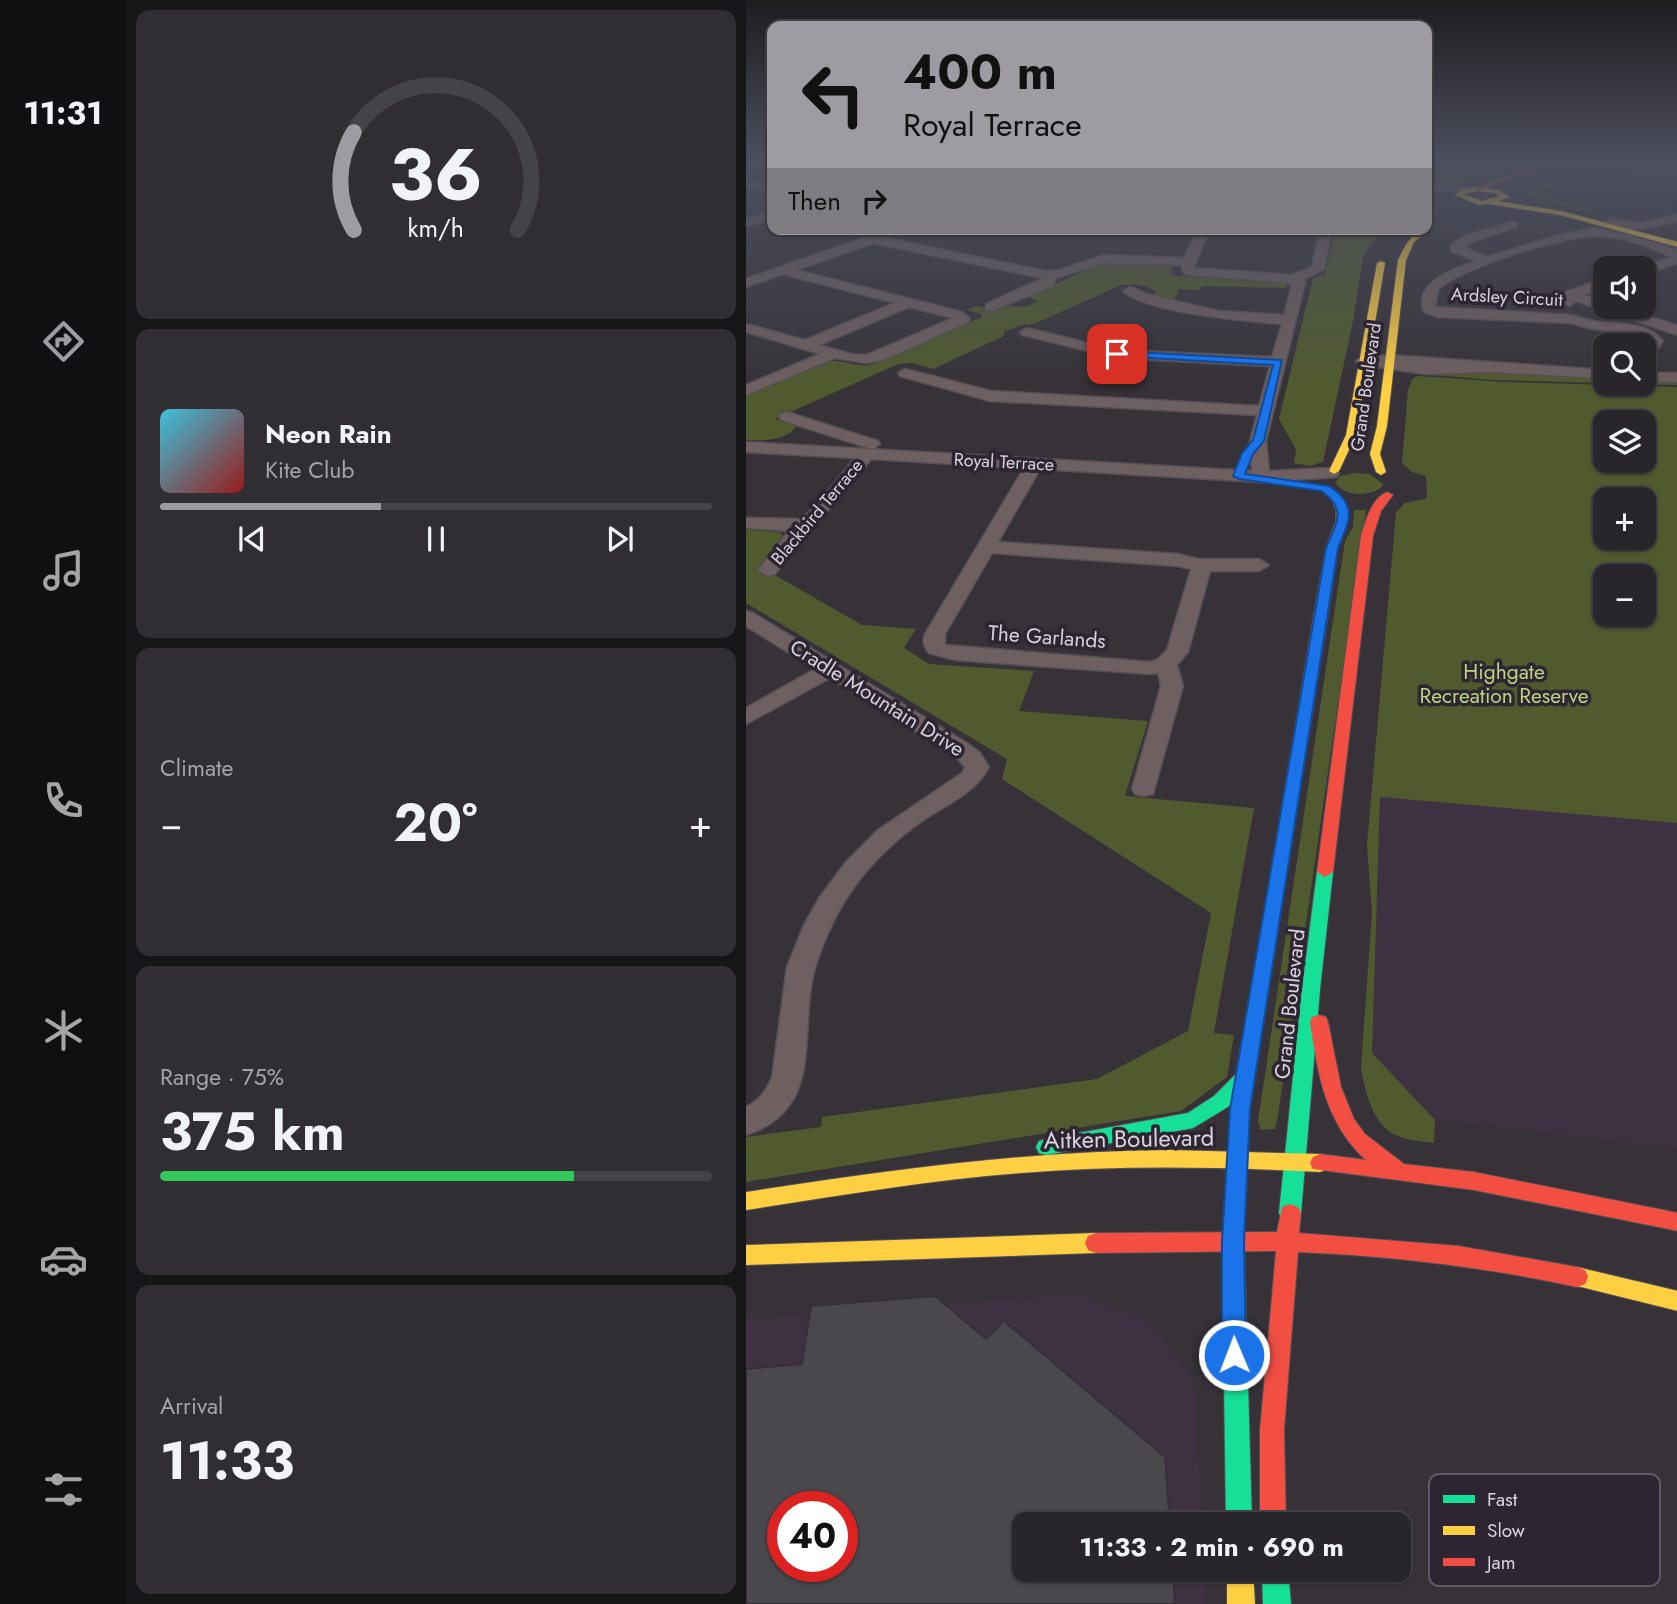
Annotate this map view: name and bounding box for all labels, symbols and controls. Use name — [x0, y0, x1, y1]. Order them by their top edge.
text: 400 m — [903, 37, 1057, 107]
icon: left — [788, 49, 879, 140]
text: 11:31 — [23, 90, 103, 136]
text: Royal Terrace — [903, 102, 1082, 148]
text: 36 — [389, 123, 483, 228]
text: Then — [788, 182, 841, 220]
icon: right — [855, 182, 893, 220]
text: km/h — [408, 210, 464, 246]
map controls — [1593, 256, 1656, 627]
button: sound — [1593, 256, 1656, 319]
street label: Ardsley Circuit — [1450, 281, 1564, 313]
icon: directions — [39, 317, 88, 366]
street label: Grand Boulevard — [1344, 321, 1388, 453]
pin — [1087, 324, 1147, 384]
button: search — [1593, 333, 1656, 396]
icon: arrive — [1098, 335, 1136, 373]
button: layers — [1593, 410, 1656, 473]
text: Neon Rain — [265, 415, 392, 453]
street label: Royal Terrace — [953, 446, 1055, 478]
text: Kite Club — [265, 453, 354, 487]
street label: Blackbird Terrace — [765, 454, 869, 570]
button: + — [1593, 487, 1656, 550]
icon: previous — [233, 520, 271, 558]
icon: pause — [417, 520, 455, 558]
icon: next — [601, 520, 639, 558]
icon: music — [39, 546, 88, 595]
button: − — [1593, 564, 1656, 627]
street label: The Garlands — [987, 618, 1107, 656]
street label: Cradle Mountain Drive — [784, 632, 970, 764]
park label: Highgate Recreation Reserve — [1419, 657, 1589, 711]
text: Climate — [160, 751, 233, 785]
icon: phone — [39, 776, 88, 825]
text: 20° — [394, 785, 478, 861]
text: − — [160, 796, 182, 851]
text: + — [689, 796, 712, 851]
street label: Grand Boulevard — [1267, 927, 1313, 1081]
icon: climate — [39, 1006, 88, 1055]
text: Range · 75% — [160, 1060, 284, 1094]
text: 375 km — [160, 1094, 345, 1170]
street label: Aitken Boulevard — [1043, 1120, 1215, 1157]
icon: car — [39, 1235, 88, 1284]
position arrow — [1197, 1318, 1271, 1392]
text: Arrival — [160, 1389, 223, 1423]
text: 11:33 — [160, 1423, 294, 1499]
icon: filters — [39, 1465, 88, 1514]
legend — [1429, 1474, 1660, 1586]
text: Fast — [1487, 1486, 1518, 1513]
speed limit sign: 40 — [767, 1491, 858, 1582]
text: Slow — [1487, 1517, 1525, 1544]
text: 11:33 · 2 min · 690 m — [1079, 1528, 1344, 1566]
text: Jam — [1484, 1549, 1516, 1576]

